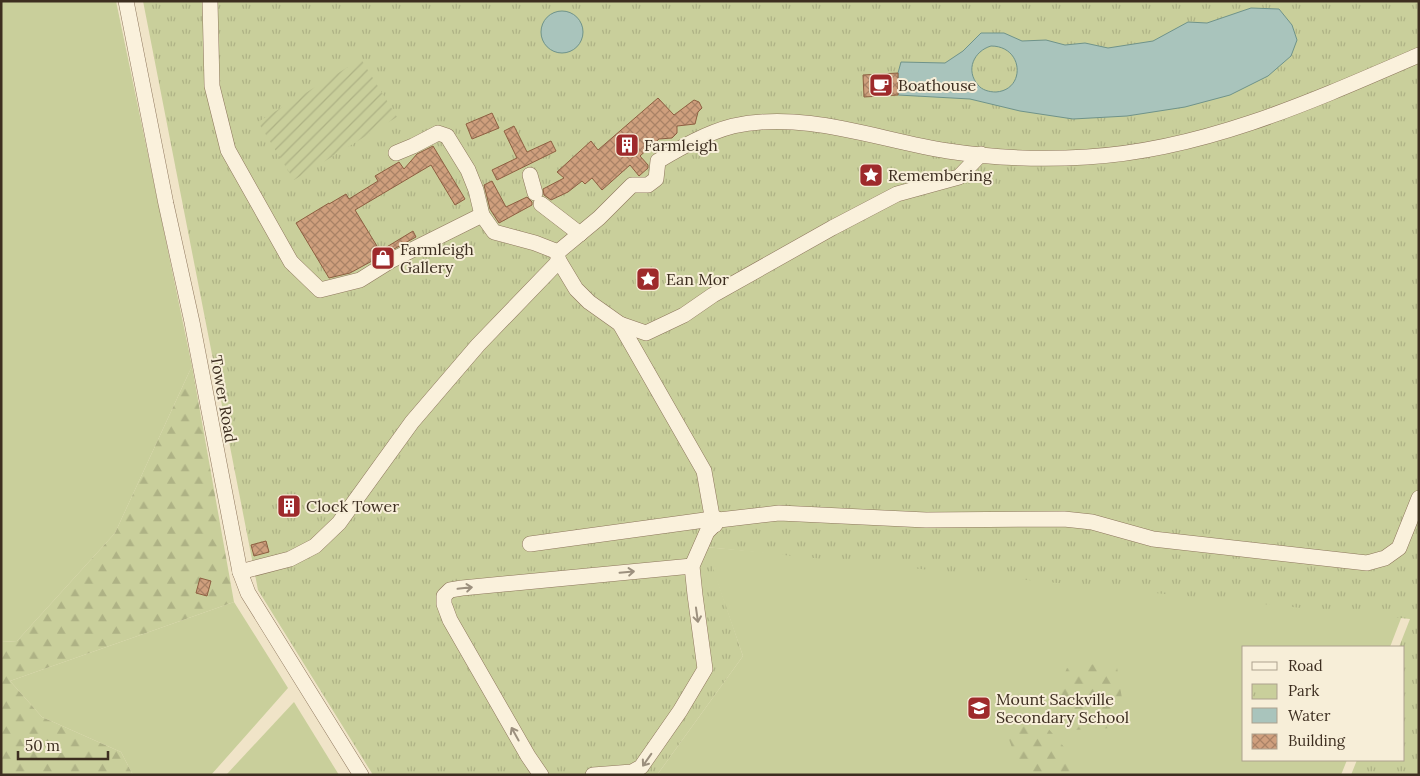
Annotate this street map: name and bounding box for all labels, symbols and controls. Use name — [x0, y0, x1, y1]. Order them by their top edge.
cafe icon: Boathouse — [868, 72, 894, 98]
place label: Boathouse — [898, 75, 977, 95]
building icon: Farmleigh — [614, 132, 640, 158]
place label: Farmleigh — [644, 135, 718, 155]
place icon: Remembering — [858, 162, 884, 188]
place label: Remembering — [888, 165, 993, 185]
place label: Farmleigh Gallery — [400, 239, 474, 277]
shop icon: Farmleigh Gallery — [370, 245, 396, 271]
place icon: Ean Mor — [635, 266, 661, 292]
place label: Ean Mor — [666, 269, 729, 289]
street label: Tower Road — [206, 354, 242, 445]
building icon: Clock Tower — [276, 493, 302, 519]
place label: Clock Tower — [306, 496, 399, 516]
one-way arrow — [619, 567, 635, 577]
one-way arrow — [457, 583, 473, 593]
one-way arrow — [693, 606, 703, 622]
legend — [1242, 646, 1405, 761]
text: Road — [1288, 656, 1323, 675]
text: Park — [1288, 681, 1319, 700]
place label: Mount Sackville Secondary School — [996, 689, 1129, 727]
school or university icon: Mount Sackville Secondary School — [966, 695, 992, 721]
text: Water — [1288, 706, 1331, 725]
one-way arrow — [510, 727, 520, 741]
scale bar — [18, 728, 108, 760]
text: Building — [1288, 731, 1346, 750]
text: 50 m — [25, 736, 60, 755]
one-way arrow — [642, 752, 652, 766]

